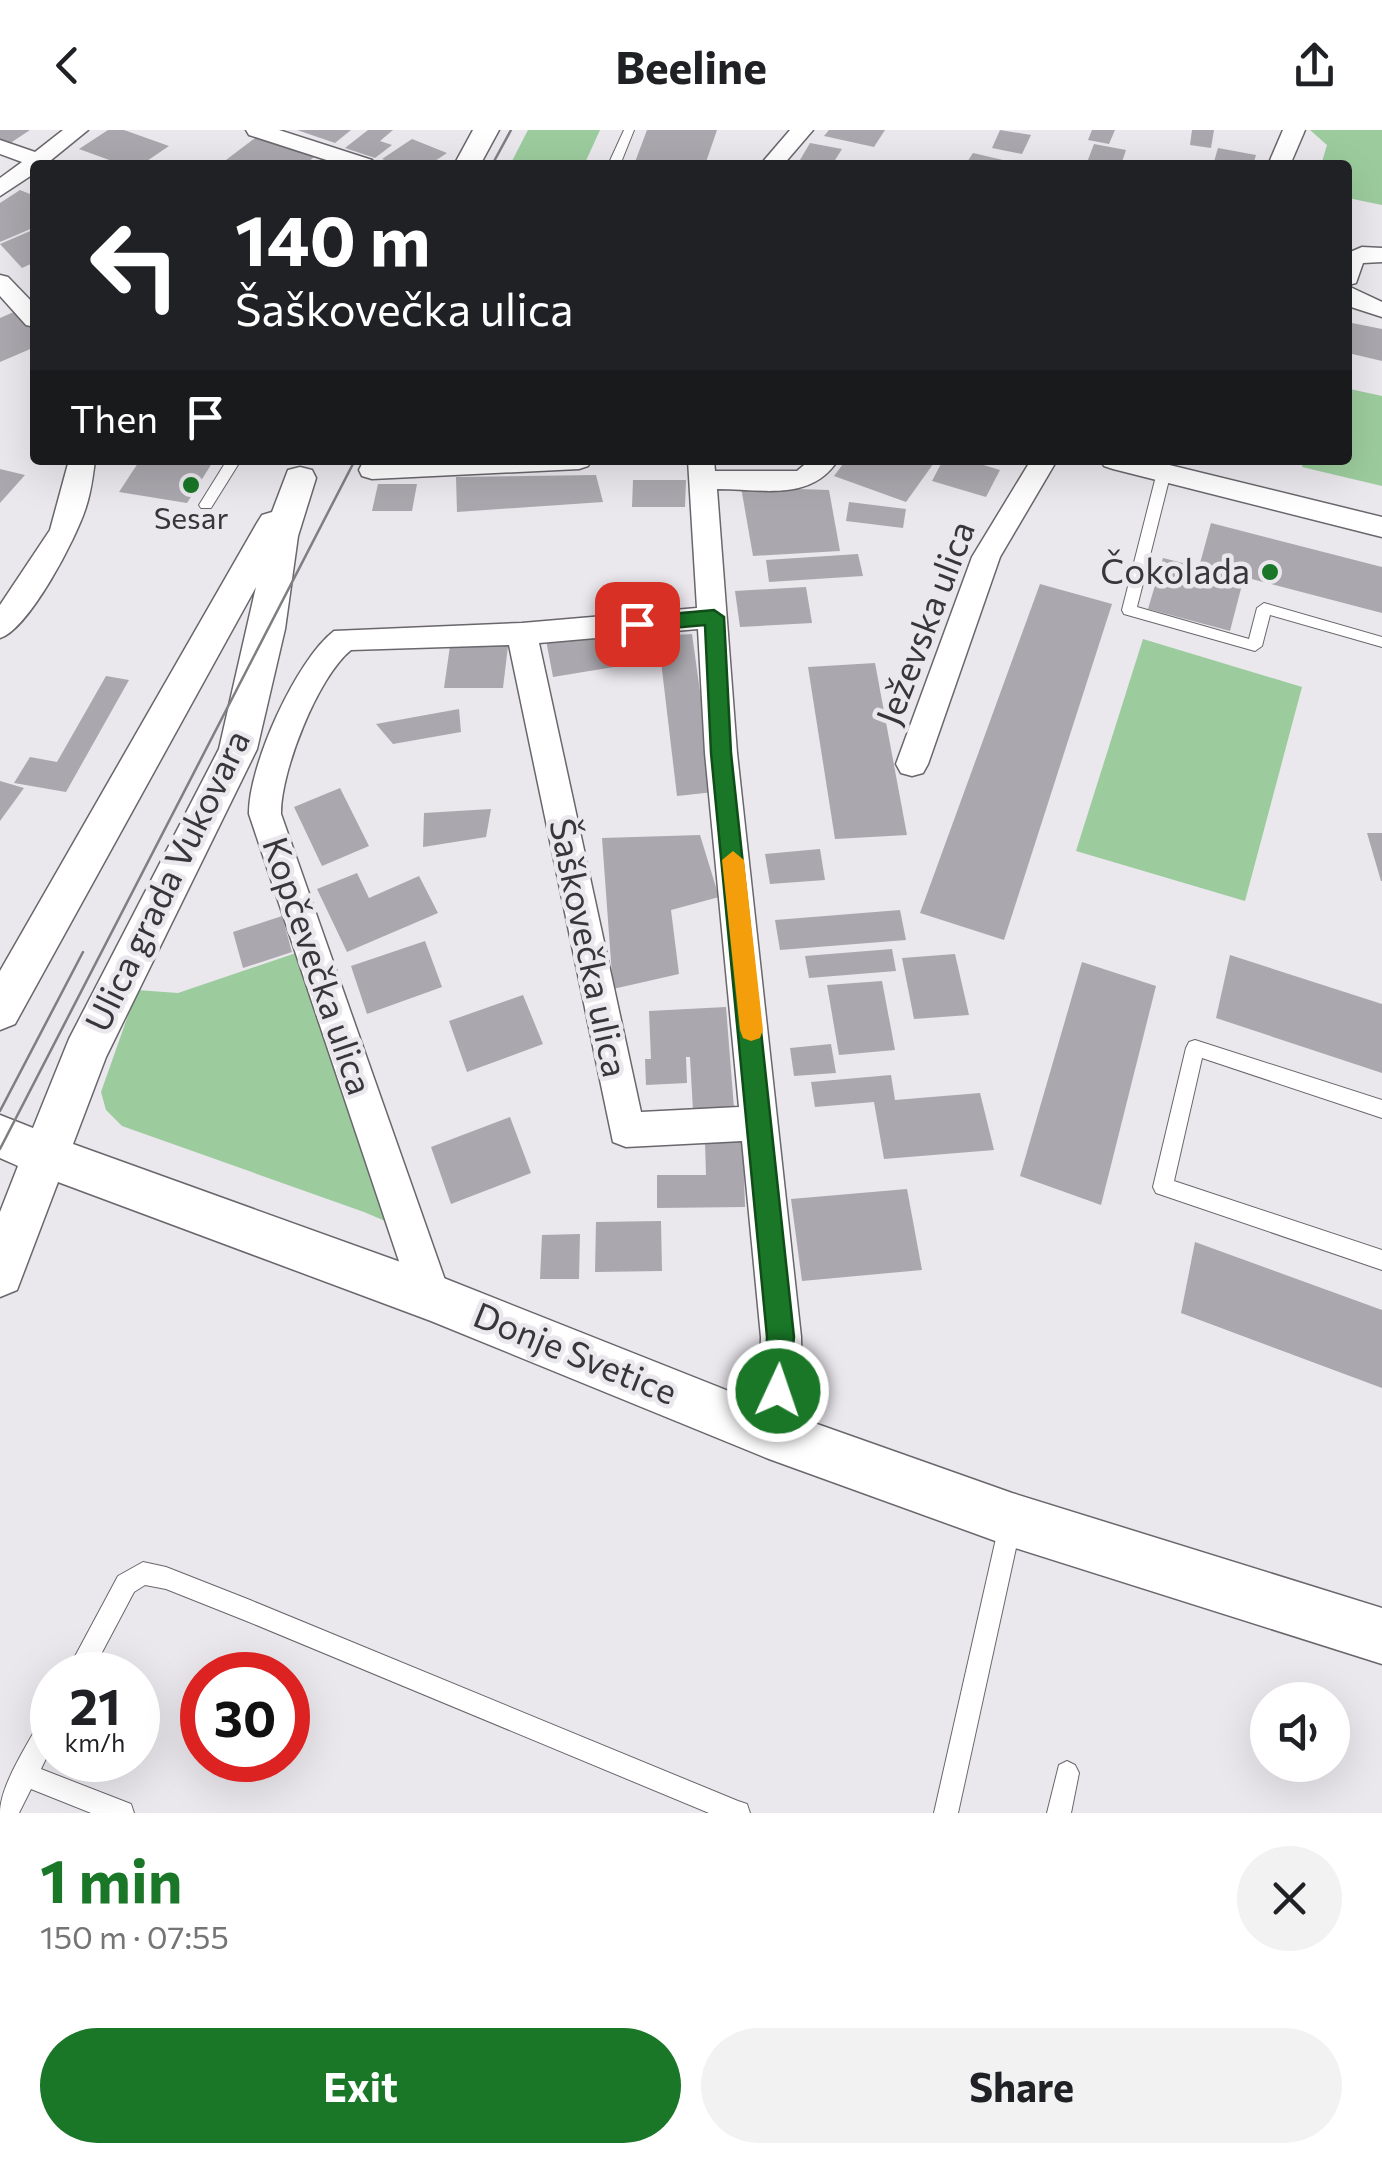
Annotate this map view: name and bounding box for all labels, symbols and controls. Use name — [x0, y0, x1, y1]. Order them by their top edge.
icon: back — [40, 38, 95, 93]
text: Beeline — [615, 38, 767, 93]
icon: share — [1287, 38, 1342, 93]
text: 140 m — [235, 195, 431, 280]
icon: left — [70, 200, 200, 330]
text: Šaškovečka ulica — [235, 280, 574, 335]
icon: arrive — [178, 390, 233, 445]
text: Then — [70, 394, 158, 441]
marker: Sesar — [180, 474, 202, 496]
place label: Sesar — [154, 498, 228, 535]
street label: Ježevska ulica — [865, 514, 982, 730]
place label: Čokolada — [1100, 548, 1250, 591]
marker: Čokolada — [1259, 561, 1281, 583]
pin — [595, 582, 680, 667]
icon: arrive — [610, 597, 665, 652]
street label: Ulica grada Vukovara — [74, 722, 257, 1038]
street label: Šaškovečka ulica — [542, 814, 639, 1081]
street label: Kopčevečka ulica — [255, 831, 384, 1100]
street label: Donje Svetice — [468, 1291, 684, 1412]
position arrow — [726, 1339, 830, 1443]
speed limit sign: 30 — [180, 1652, 310, 1782]
text: 21 — [69, 1674, 121, 1735]
map controls — [1250, 1682, 1350, 1782]
button: sound — [1250, 1682, 1350, 1782]
text: km/h — [65, 1727, 125, 1757]
text: 1 min — [40, 1842, 182, 1915]
button: close — [1237, 1846, 1342, 1951]
text: 150 m · 07:55 — [40, 1916, 229, 1956]
button: Exit — [40, 2028, 681, 2143]
button: Share — [701, 2028, 1342, 2143]

